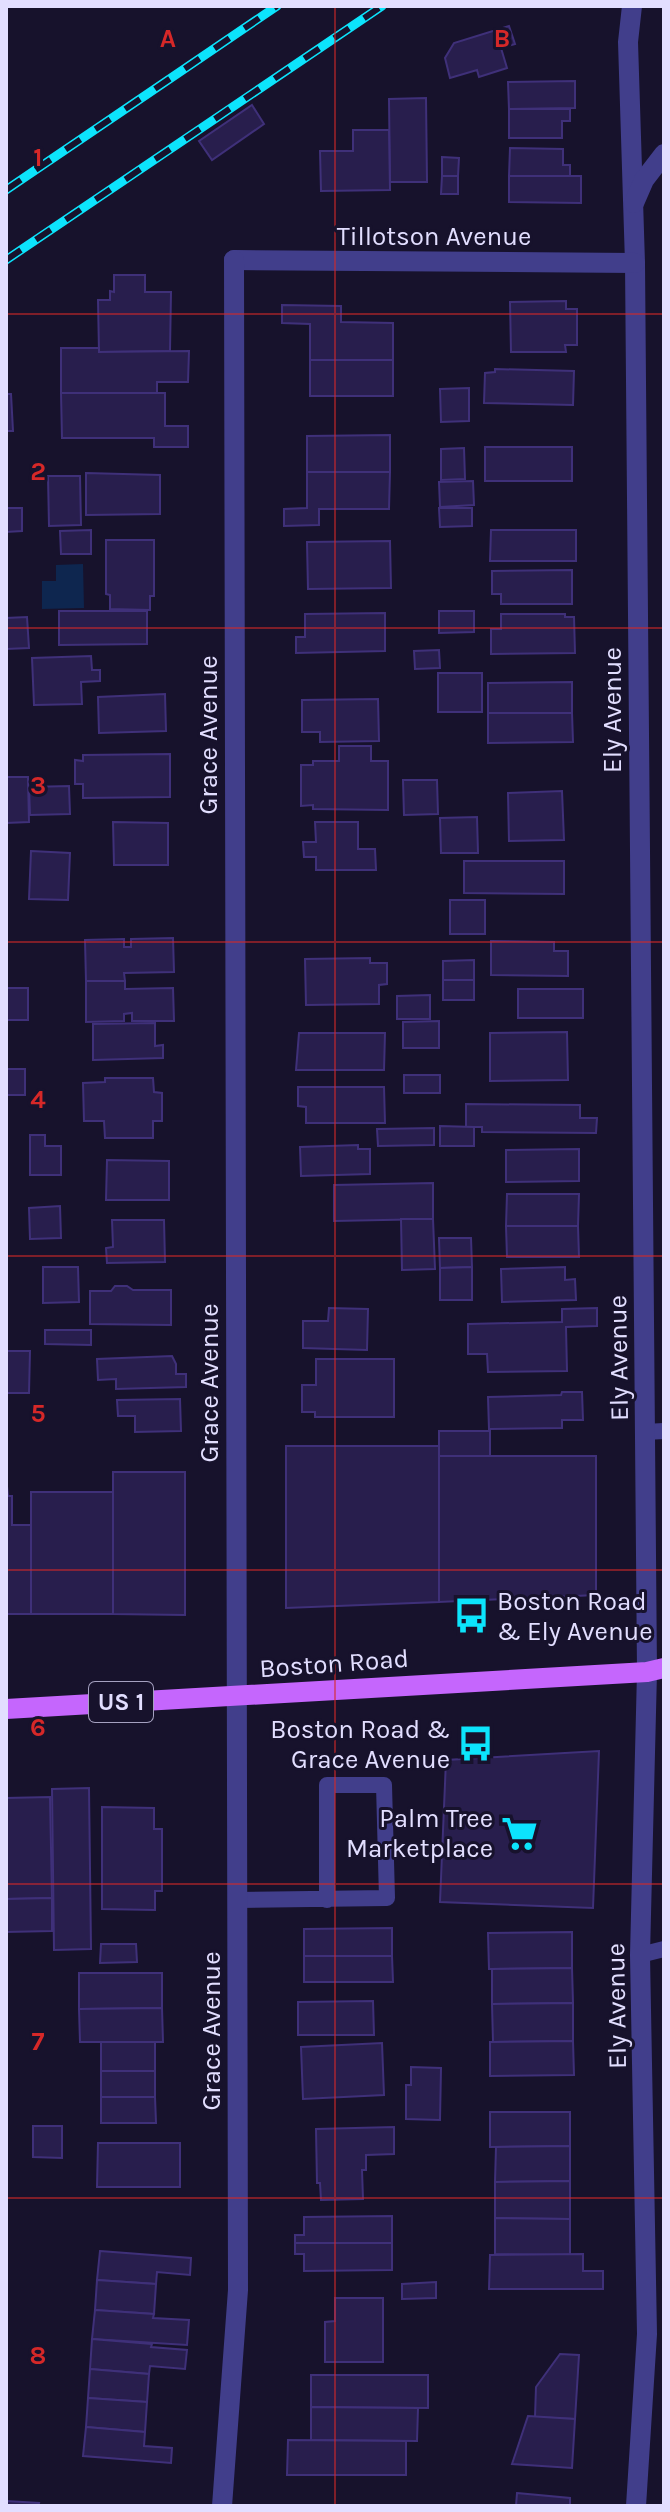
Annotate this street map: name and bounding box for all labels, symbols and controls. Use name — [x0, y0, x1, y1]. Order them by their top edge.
text: A — [160, 23, 176, 54]
text: B — [494, 23, 510, 54]
text: 1 — [33, 142, 43, 173]
street label: Tillotson Avenue — [337, 221, 531, 252]
text: 2 — [30, 456, 46, 487]
street label: Ely Avenue — [597, 647, 628, 773]
street label: Grace Avenue — [193, 656, 224, 814]
text: 3 — [30, 770, 46, 801]
text: 4 — [30, 1084, 46, 1115]
street label: Ely Avenue — [602, 1295, 635, 1421]
street label: Grace Avenue — [194, 1304, 225, 1462]
text: 5 — [30, 1398, 46, 1429]
place label: Boston Road & Ely Avenue — [497, 1586, 653, 1647]
bus stop icon: Boston Road & Ely Avenue — [452, 1597, 490, 1635]
street label: Boston Road — [258, 1643, 410, 1684]
road number: US 1 — [89, 1682, 153, 1722]
text: 6 — [30, 1712, 46, 1743]
place label: Boston Road & Grace Avenue — [270, 1714, 450, 1775]
bus stop icon: Boston Road & Grace Avenue — [457, 1725, 495, 1763]
place label: Palm Tree Marketplace — [346, 1803, 493, 1864]
supermarket icon: Palm Tree Marketplace — [500, 1814, 538, 1852]
street label: Ely Avenue — [600, 1943, 633, 2069]
street label: Grace Avenue — [196, 1952, 227, 2110]
text: 7 — [32, 2026, 45, 2057]
text: 8 — [30, 2340, 46, 2371]

